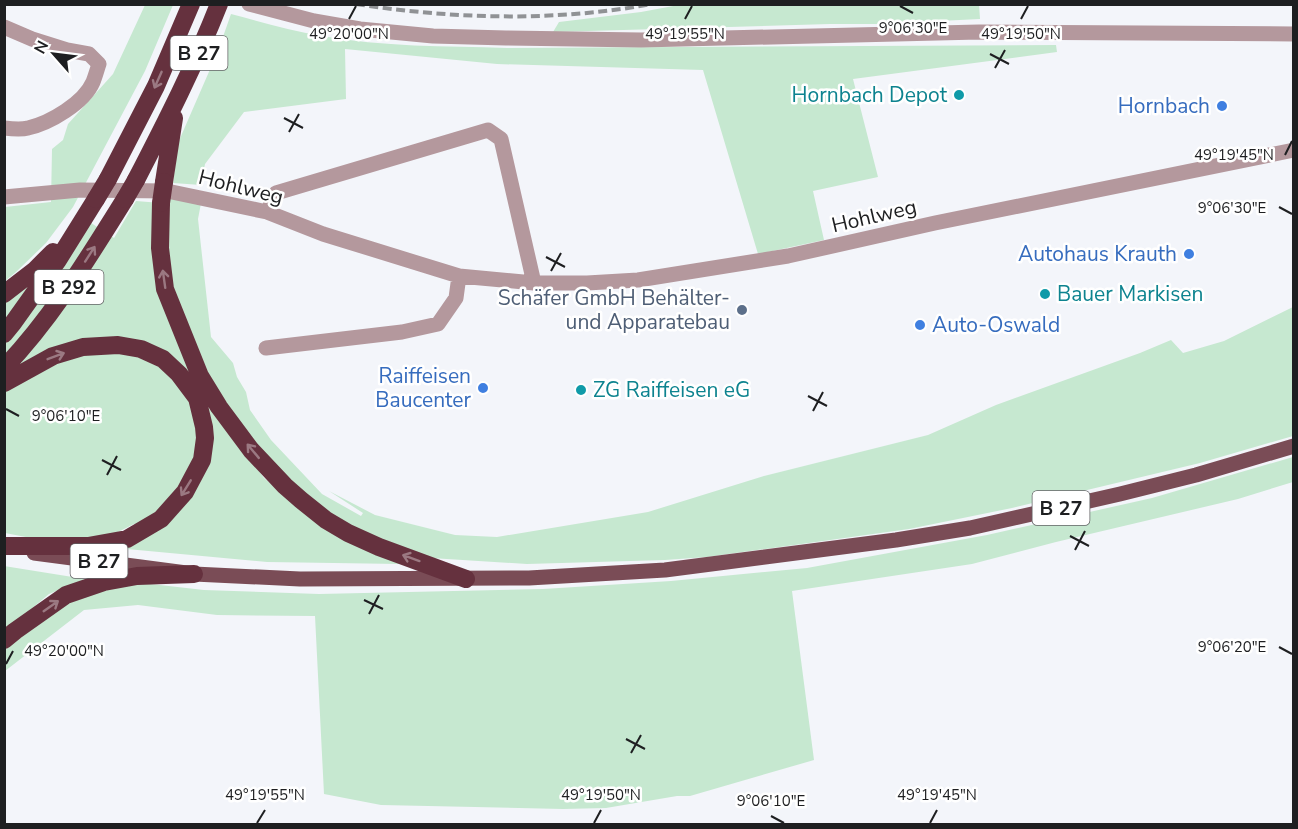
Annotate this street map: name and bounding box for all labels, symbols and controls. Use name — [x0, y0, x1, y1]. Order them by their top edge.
text: 9°06'30"E — [879, 18, 947, 38]
north arrow — [24, 24, 84, 84]
text: 49°20'00"N — [309, 24, 389, 44]
text: 49°19'55"N — [645, 24, 725, 44]
text: 49°19'50"N — [981, 24, 1061, 44]
road number: B 27 — [170, 36, 228, 70]
text: N — [29, 37, 54, 58]
one-way arrow — [152, 71, 163, 89]
place label: Hornbach Depot — [792, 81, 948, 109]
marker: Hornbach Depot — [952, 88, 966, 102]
place label: Hornbach — [1118, 92, 1210, 120]
marker: Hornbach — [1215, 99, 1229, 113]
text: 49°19'45"N — [1194, 145, 1274, 165]
street label: Hohlweg — [196, 163, 286, 211]
street label: Hohlweg — [829, 193, 919, 239]
text: 9°06'30"E — [1198, 198, 1266, 218]
place label: Autohaus Krauth — [1018, 240, 1177, 268]
one-way arrow — [84, 246, 96, 263]
marker: Autohaus Krauth — [1182, 247, 1196, 261]
road number: B 292 — [34, 270, 104, 304]
one-way arrow — [158, 270, 169, 290]
place label: Bauer Markisen — [1057, 280, 1203, 308]
place label: Schäfer GmbH Behälter- und Apparatebau — [498, 284, 730, 336]
marker: Bauer Markisen — [1038, 287, 1052, 301]
marker: Schäfer GmbH Behälter- und Apparatebau — [735, 303, 749, 317]
place label: Auto-Oswald — [932, 311, 1060, 339]
marker: Auto-Oswald — [913, 318, 927, 332]
one-way arrow — [46, 350, 65, 361]
place label: Raiffeisen Baucenter — [375, 362, 471, 414]
place label: ZG Raiffeisen eG — [593, 376, 750, 404]
marker: Raiffeisen Baucenter — [476, 381, 490, 395]
marker: ZG Raiffeisen eG — [574, 383, 588, 397]
text: 9°06'10"E — [32, 406, 100, 426]
one-way arrow — [246, 443, 259, 459]
one-way arrow — [180, 479, 192, 496]
road number: B 27 — [1032, 491, 1090, 525]
road number: B 27 — [70, 544, 128, 578]
one-way arrow — [402, 552, 421, 563]
one-way arrow — [43, 600, 59, 612]
text: 9°06'20"E — [1198, 637, 1266, 657]
text: 49°20'00"N — [24, 641, 104, 661]
text: 49°19'55"N — [225, 785, 305, 805]
text: 49°19'50"N — [561, 785, 641, 805]
text: 49°19'45"N — [897, 785, 977, 805]
text: 9°06'10"E — [737, 791, 805, 811]

